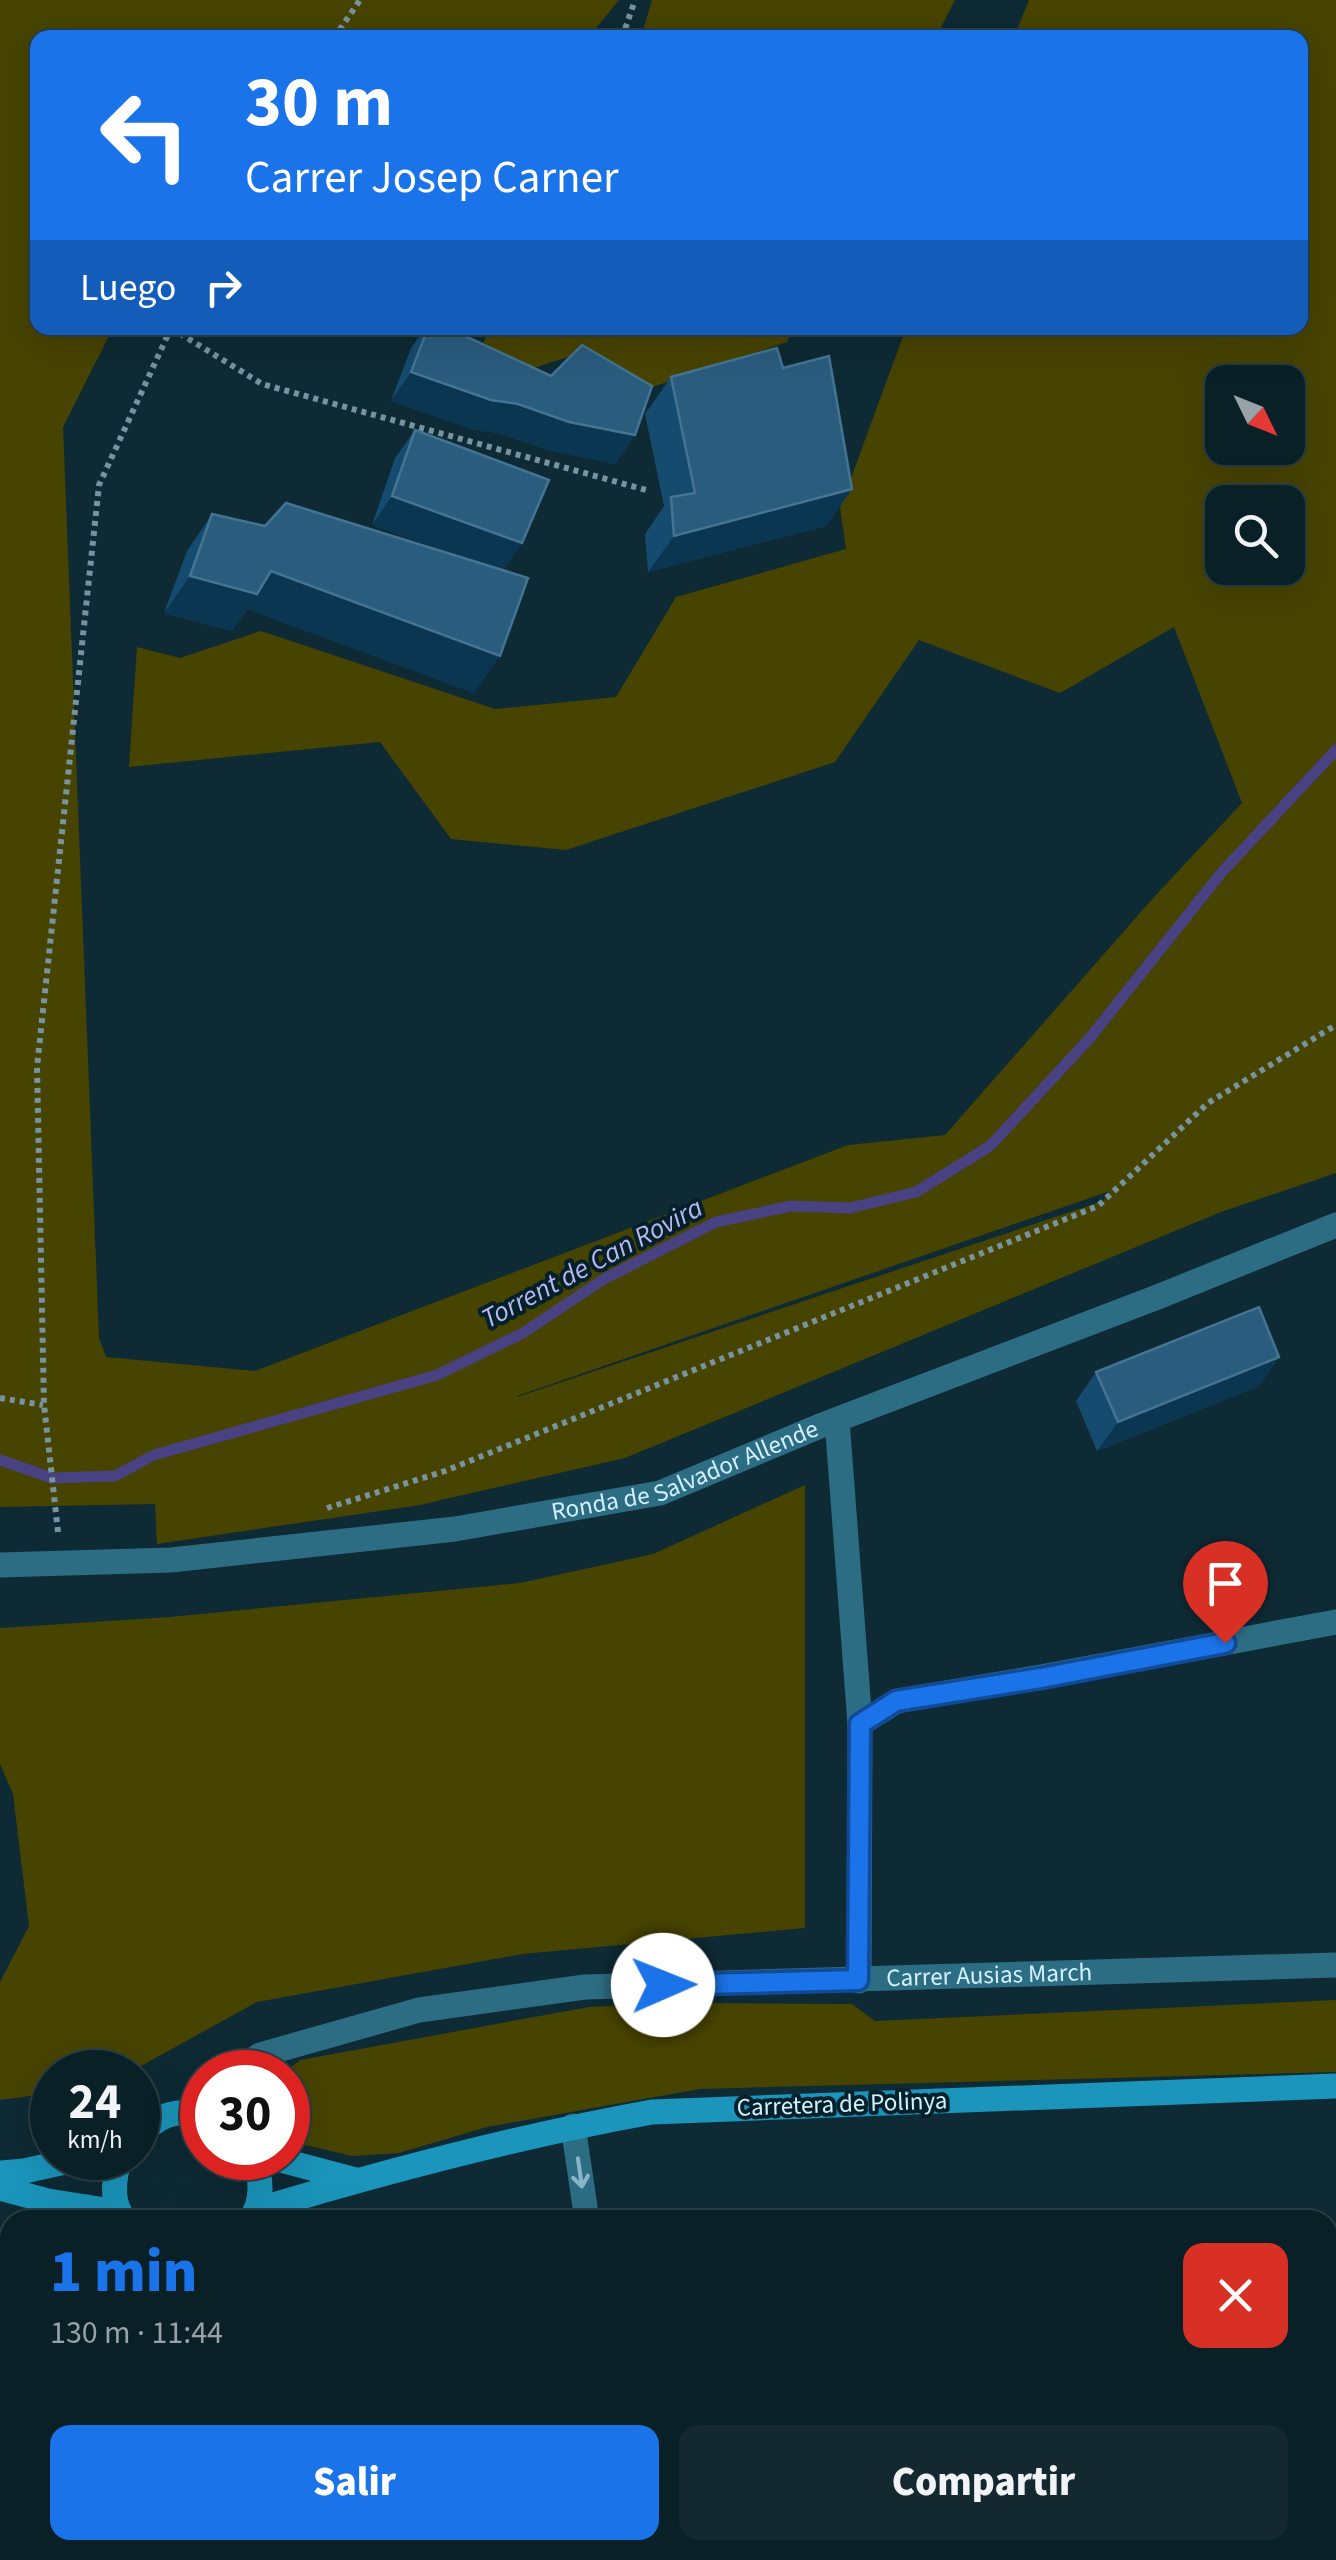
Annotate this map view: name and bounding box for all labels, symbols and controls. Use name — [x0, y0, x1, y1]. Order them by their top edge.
text: 30 m — [245, 53, 393, 153]
icon: left — [80, 70, 210, 200]
text: Carrer Josep Carner — [245, 146, 619, 210]
icon: right — [196, 260, 251, 315]
text: Luego — [80, 261, 176, 315]
north arrow — [1205, 365, 1305, 465]
map controls — [1205, 365, 1305, 585]
button: search — [1205, 485, 1305, 585]
water label: Torrent de Can Rovira — [474, 1188, 710, 1338]
street label: Ronda de Salvador Allende — [549, 1411, 824, 1530]
pin — [1183, 1541, 1268, 1644]
icon: arrive — [1198, 1556, 1253, 1611]
position arrow — [611, 1933, 715, 2037]
street label: Carrer Ausias March — [886, 1954, 1093, 1996]
speed limit sign: 30 — [180, 2050, 310, 2180]
text: 24 — [69, 2067, 121, 2138]
street label: Carretera de Polinya — [736, 2082, 948, 2126]
text: km/h — [67, 2122, 123, 2158]
one-way arrow — [572, 2156, 590, 2189]
text: 1 min — [50, 2230, 197, 2315]
button: close — [1183, 2243, 1288, 2348]
text: 130 m · 11:44 — [50, 2310, 223, 2356]
button: Salir — [50, 2425, 659, 2540]
button: Compartir — [679, 2425, 1288, 2540]

